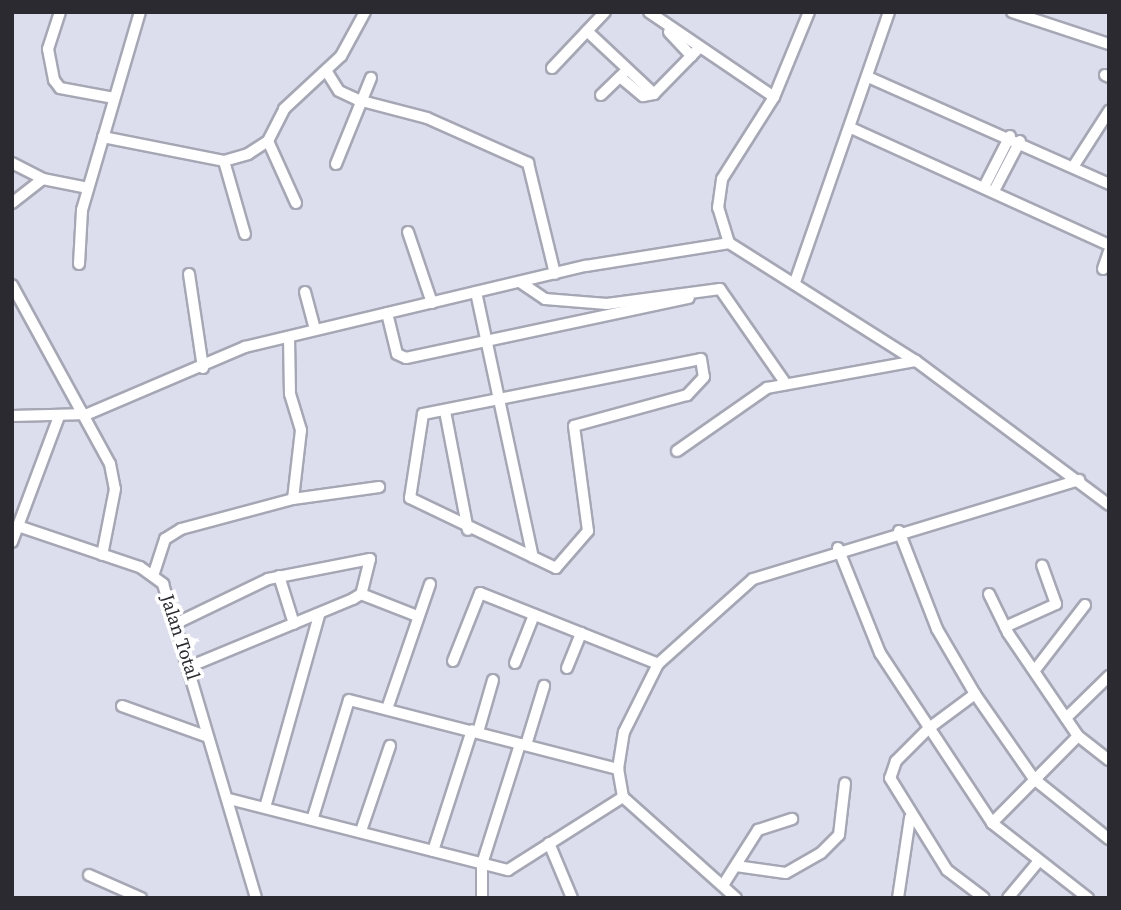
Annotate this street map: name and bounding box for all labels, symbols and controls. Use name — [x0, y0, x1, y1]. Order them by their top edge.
street label: Jalan Total — [155, 591, 205, 683]

